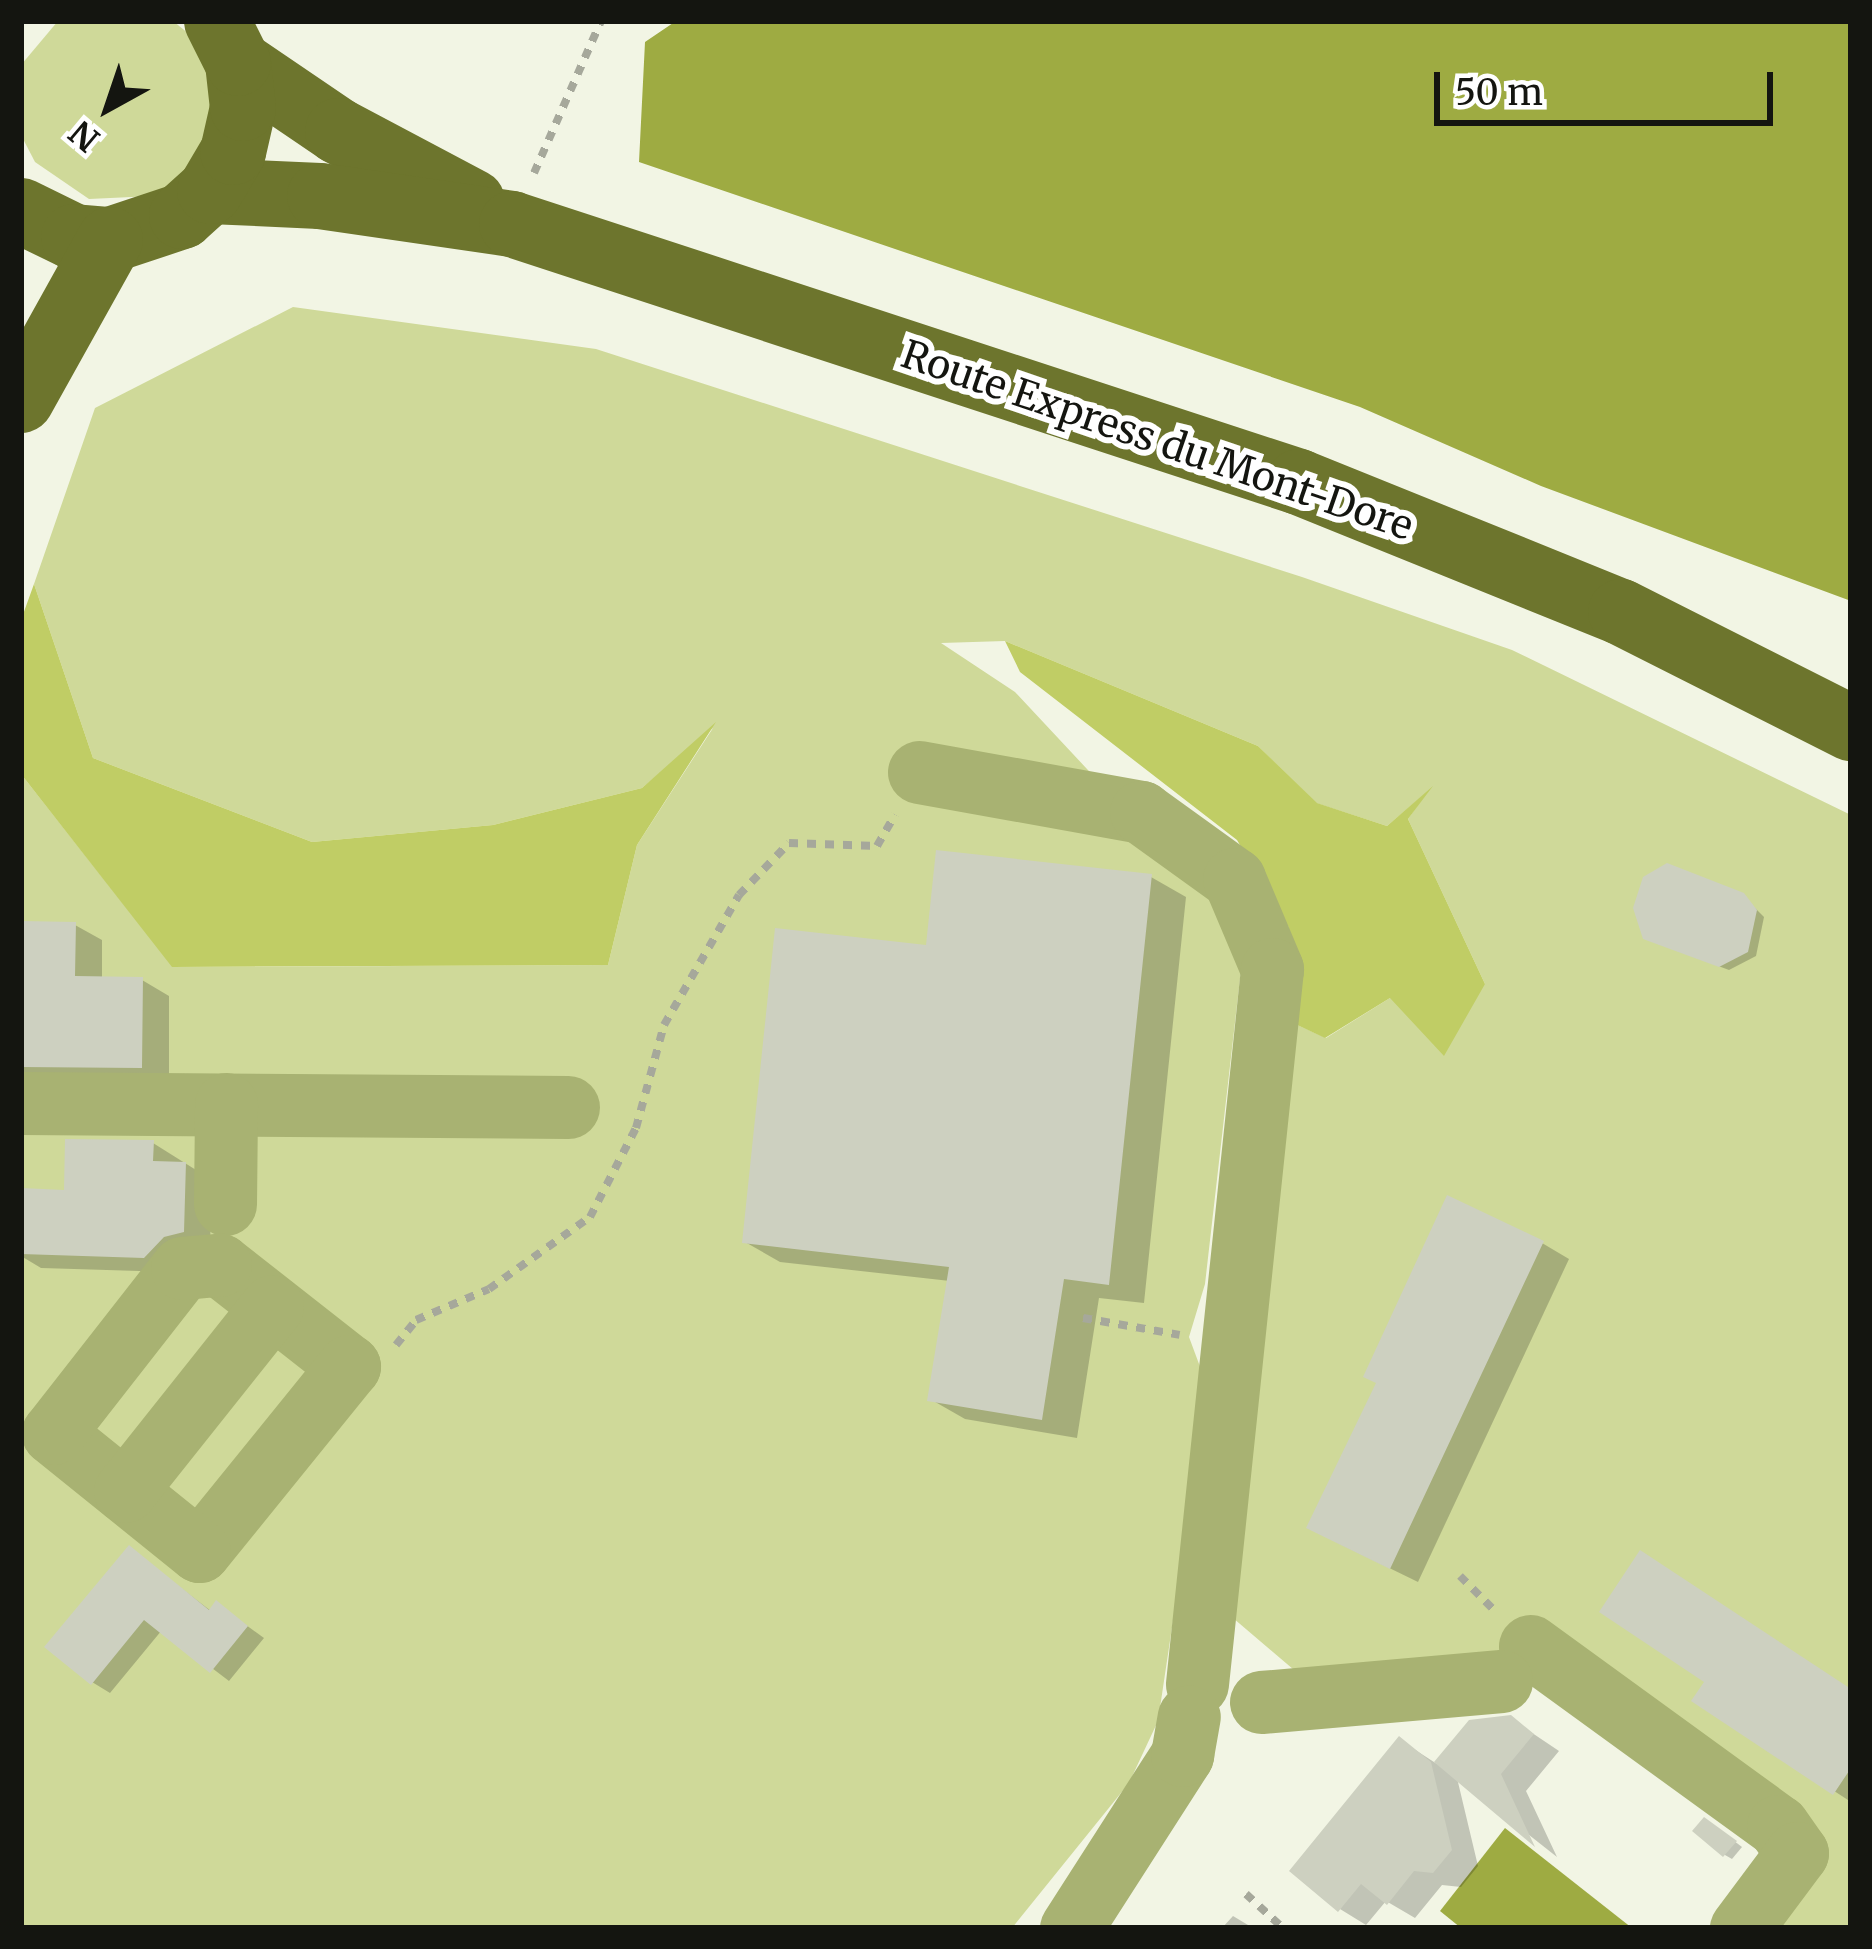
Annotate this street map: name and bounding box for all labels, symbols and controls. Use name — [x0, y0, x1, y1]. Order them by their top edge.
north arrow — [48, 48, 168, 168]
scale bar — [1440, 48, 1779, 122]
text: 50 m — [1455, 70, 1543, 115]
text: N — [61, 112, 108, 160]
street label: Route Express du Mont-Dore — [895, 331, 1419, 551]

